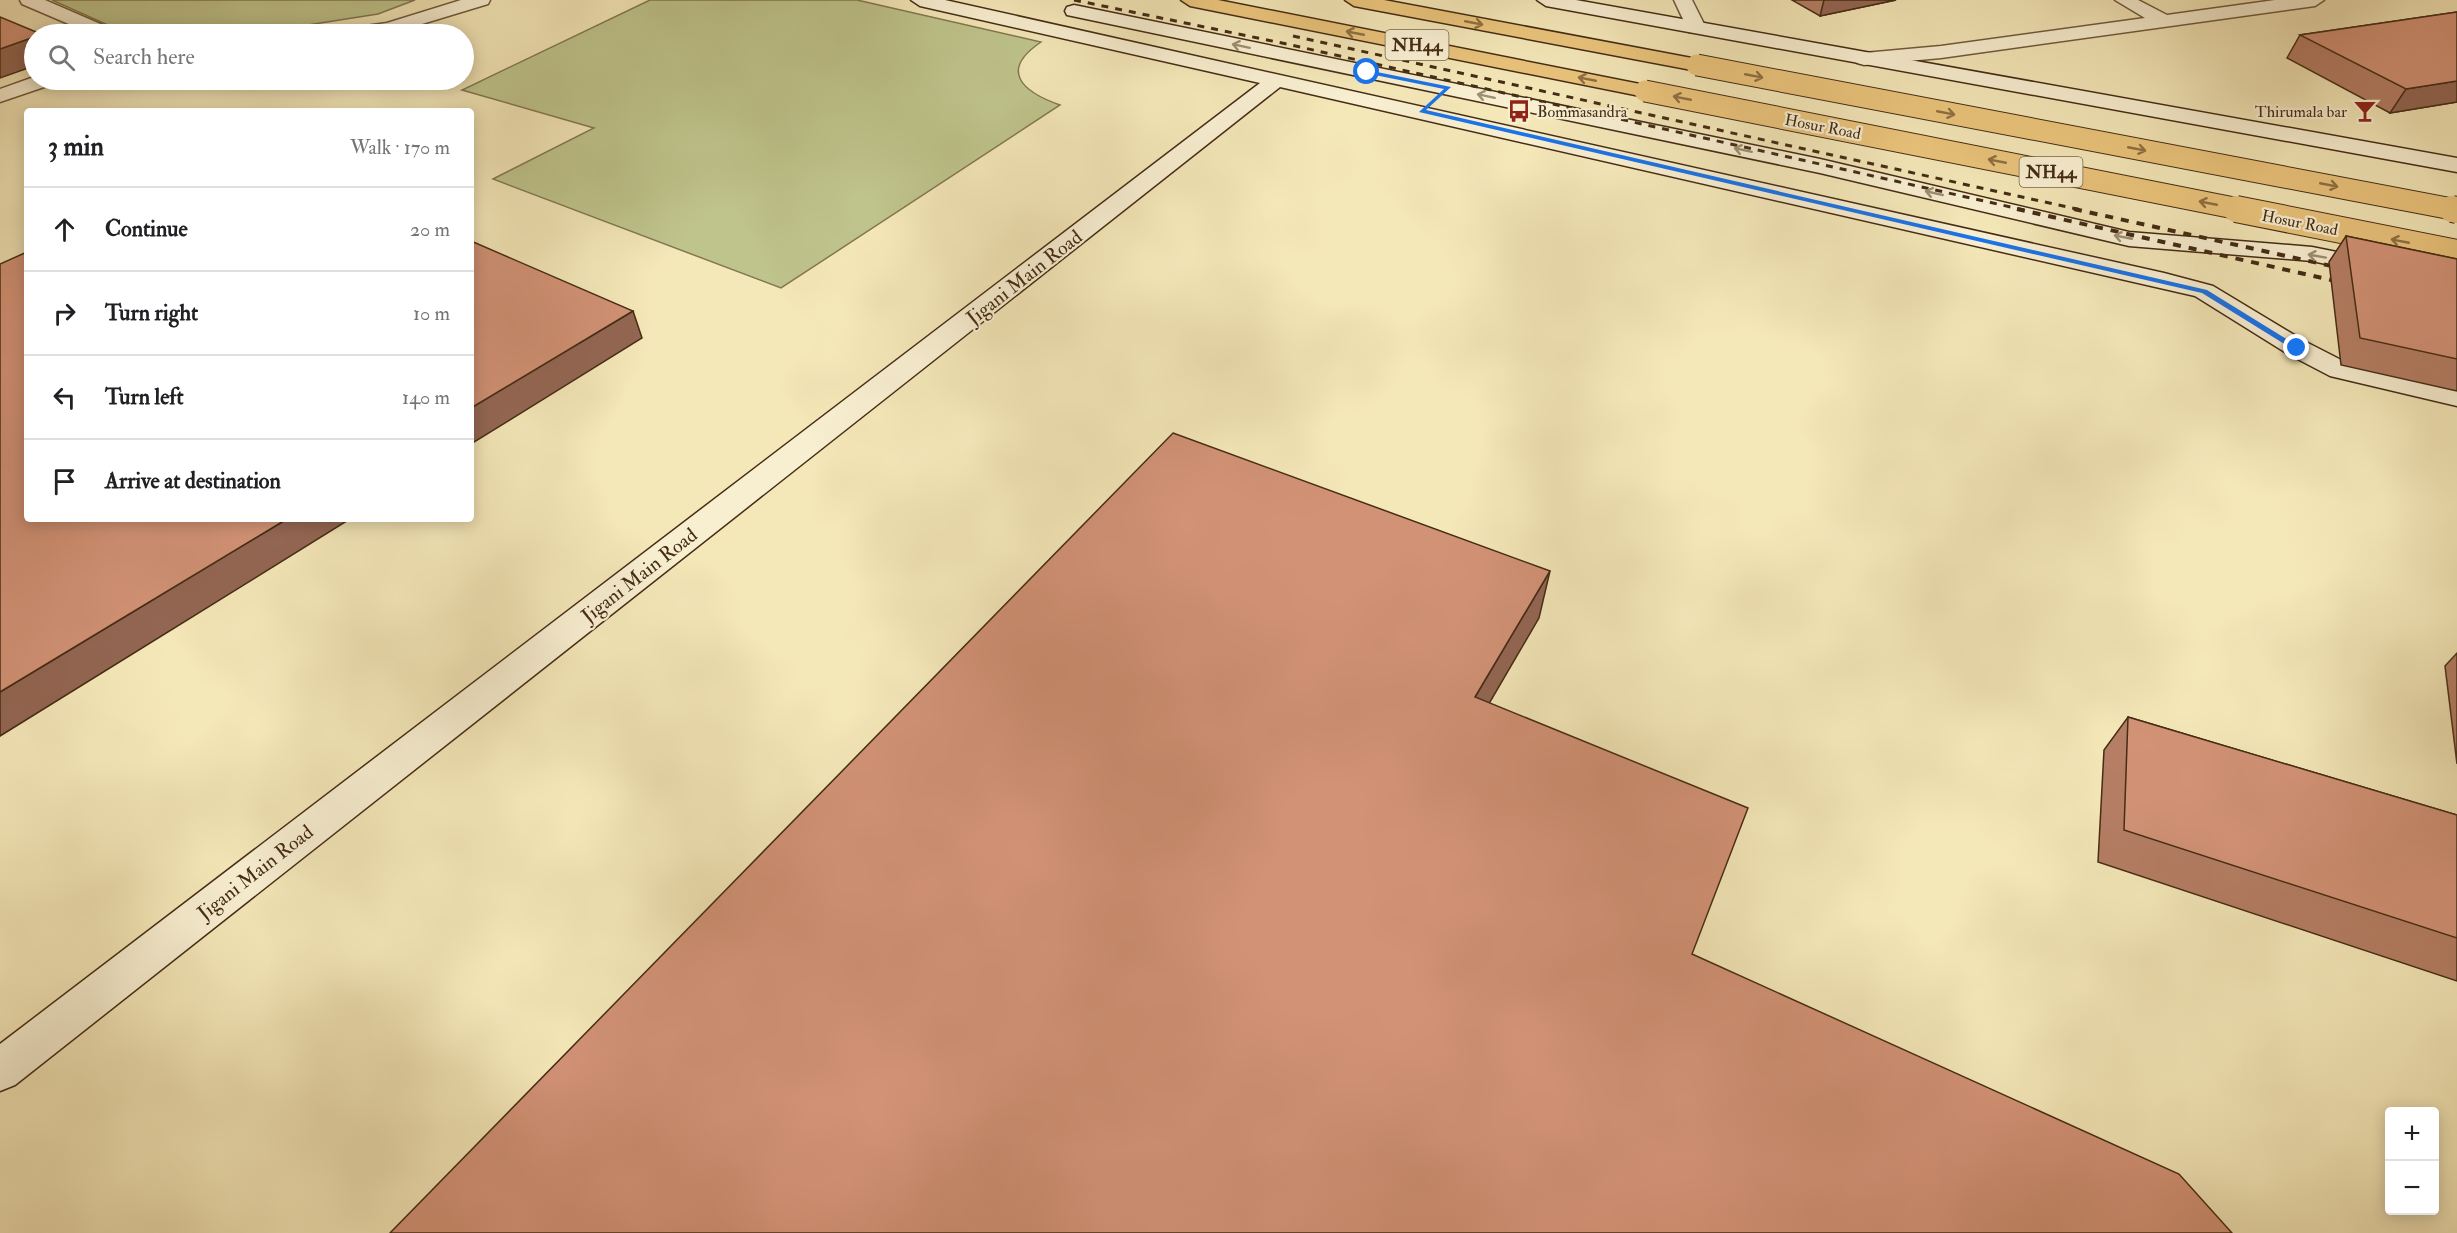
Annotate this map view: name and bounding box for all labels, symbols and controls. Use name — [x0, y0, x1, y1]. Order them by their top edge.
one-way arrow — [1463, 18, 1483, 29]
search box — [24, 24, 474, 90]
one-way arrow — [1346, 27, 1365, 38]
road number: NH44 — [1386, 30, 1448, 60]
one-way arrow — [1231, 40, 1251, 51]
icon: search — [45, 41, 78, 74]
text: Search here — [93, 43, 195, 71]
route start — [1353, 58, 1379, 84]
one-way arrow — [1744, 71, 1764, 82]
one-way arrow — [1578, 73, 1598, 84]
one-way arrow — [1477, 90, 1496, 102]
one-way arrow — [1672, 92, 1692, 103]
bus stop icon: Bommasandra — [1506, 98, 1532, 124]
bar icon: Thirumala bar — [2352, 98, 2378, 124]
place label: Bommasandra — [1537, 102, 1628, 122]
place label: Thirumala bar — [2255, 102, 2347, 122]
one-way arrow — [1936, 108, 1955, 119]
street label: Hosur Road — [1783, 110, 1863, 144]
text: 3 min — [48, 131, 104, 163]
text: Walk · 170 m — [350, 135, 450, 160]
one-way arrow — [1734, 144, 1754, 155]
one-way arrow — [2127, 144, 2147, 155]
one-way arrow — [1987, 155, 2007, 166]
road number: NH44 — [2020, 157, 2082, 187]
one-way arrow — [2319, 180, 2338, 191]
one-way arrow — [1924, 186, 1943, 198]
one-way arrow — [2199, 197, 2219, 208]
street label: Hosur Road — [2260, 206, 2340, 240]
icon: ahead — [48, 213, 81, 246]
text: Continue — [105, 215, 188, 243]
text: 20 m — [410, 217, 450, 242]
street label: Jigani Main Road — [961, 224, 1087, 331]
one-way arrow — [2114, 231, 2134, 242]
one-way arrow — [2390, 235, 2409, 247]
one-way arrow — [2308, 250, 2328, 261]
icon: right — [48, 297, 81, 330]
text: Turn right — [105, 299, 198, 327]
text: 10 m — [413, 301, 450, 326]
route end — [2283, 334, 2309, 360]
icon: left — [48, 381, 81, 414]
text: Turn left — [105, 383, 184, 411]
text: 140 m — [402, 385, 450, 410]
icon: arrive — [48, 465, 81, 498]
text: Arrive at destination — [105, 467, 281, 495]
street label: Jigani Main Road — [576, 522, 702, 629]
street label: Jigani Main Road — [192, 819, 318, 926]
map controls — [2385, 1107, 2439, 1215]
button: + — [2385, 1107, 2439, 1161]
button: − — [2385, 1161, 2439, 1215]

